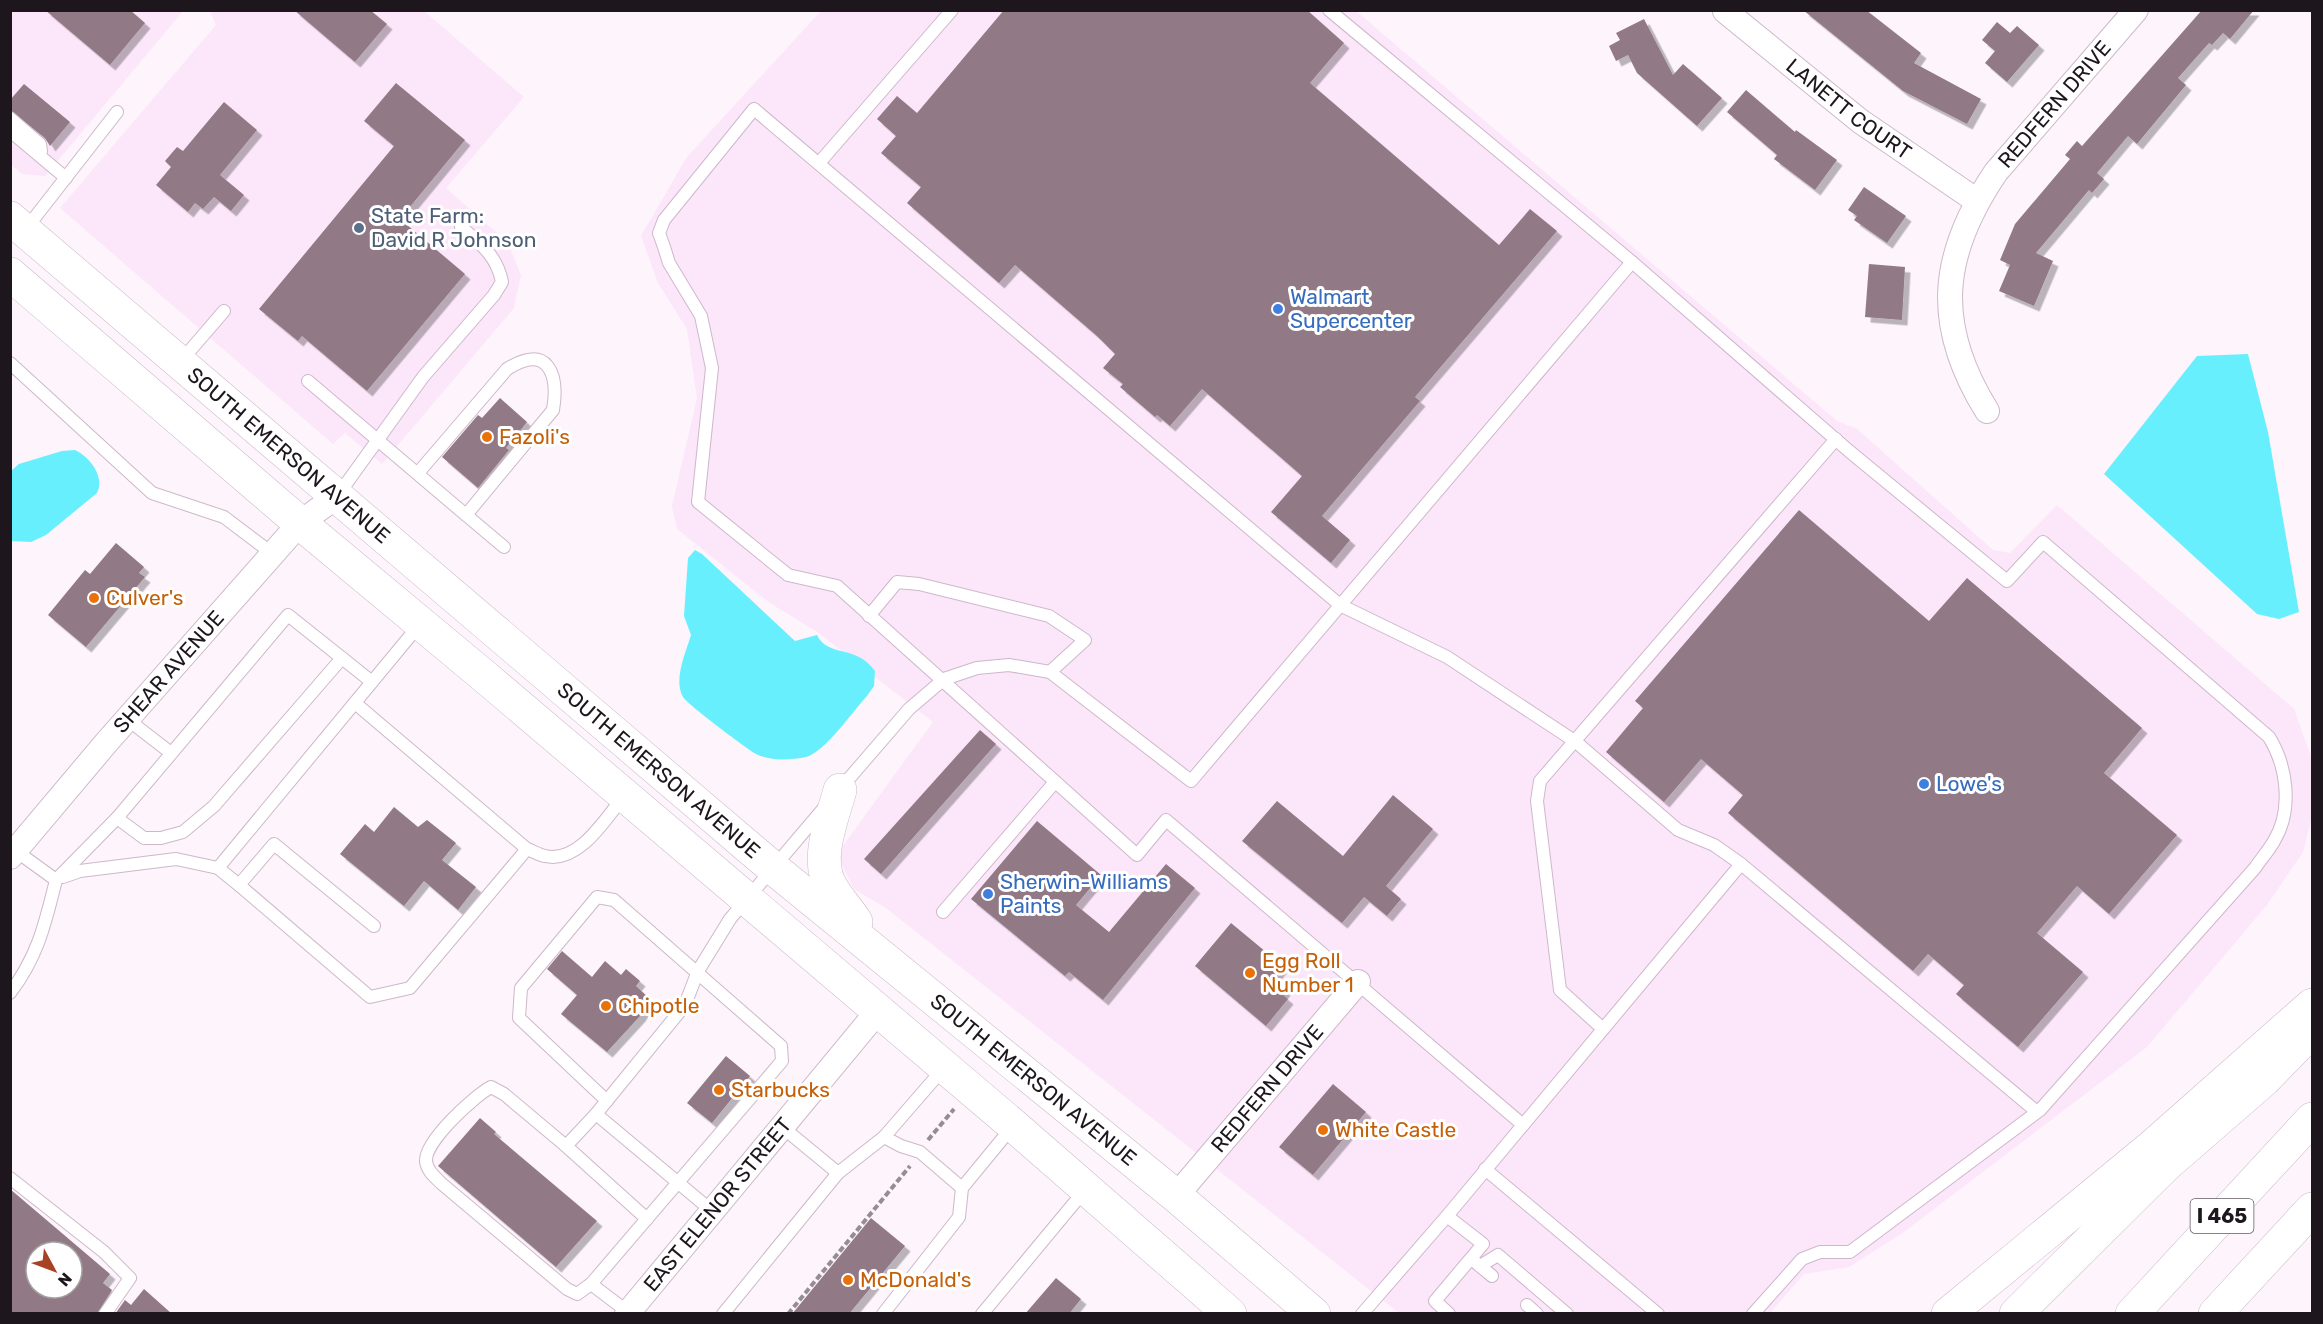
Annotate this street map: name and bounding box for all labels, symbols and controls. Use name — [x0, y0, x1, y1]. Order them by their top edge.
street label: REDFERN DRIVE — [1992, 35, 2116, 173]
street label: LANETT COURT — [1781, 53, 1916, 164]
place label: State Farm: David R Johnson — [371, 203, 536, 252]
marker: State Farm: David R Johnson — [352, 221, 366, 235]
place label: Walmart Supercenter — [1290, 284, 1412, 333]
marker: Walmart Supercenter — [1271, 302, 1285, 316]
street label: SOUTH EMERSON AVENUE — [182, 362, 395, 548]
place label: Fazoli's — [499, 424, 570, 449]
marker: Fazoli's — [480, 430, 494, 444]
place label: Culver's — [106, 585, 184, 610]
marker: Culver's — [87, 591, 101, 605]
street label: SHEAR AVENUE — [108, 605, 229, 738]
street label: SOUTH EMERSON AVENUE — [552, 677, 765, 863]
place label: Lowe's — [1936, 771, 2002, 796]
marker: Lowe's — [1917, 777, 1931, 791]
place label: Sherwin-Williams Paints — [1000, 869, 1168, 918]
marker: Sherwin-Williams Paints — [981, 887, 995, 901]
place label: Egg Roll Number 1 — [1262, 948, 1354, 997]
marker: Egg Roll Number 1 — [1243, 966, 1257, 980]
street label: SOUTH EMERSON AVENUE — [926, 988, 1142, 1171]
place label: Chipotle — [618, 993, 699, 1018]
marker: Chipotle — [599, 999, 613, 1013]
street label: REDFERN DRIVE — [1206, 1019, 1328, 1157]
place label: Starbucks — [731, 1077, 830, 1102]
marker: Starbucks — [712, 1083, 726, 1097]
street label: EAST ELENOR STREET — [638, 1112, 796, 1296]
place label: White Castle — [1335, 1117, 1456, 1142]
marker: White Castle — [1316, 1123, 1330, 1137]
road number: I 465 — [2190, 1199, 2254, 1233]
north arrow — [24, 1240, 84, 1300]
place label: McDonald's — [860, 1267, 972, 1292]
text: N — [54, 1269, 76, 1290]
marker: McDonald's — [841, 1273, 855, 1287]

